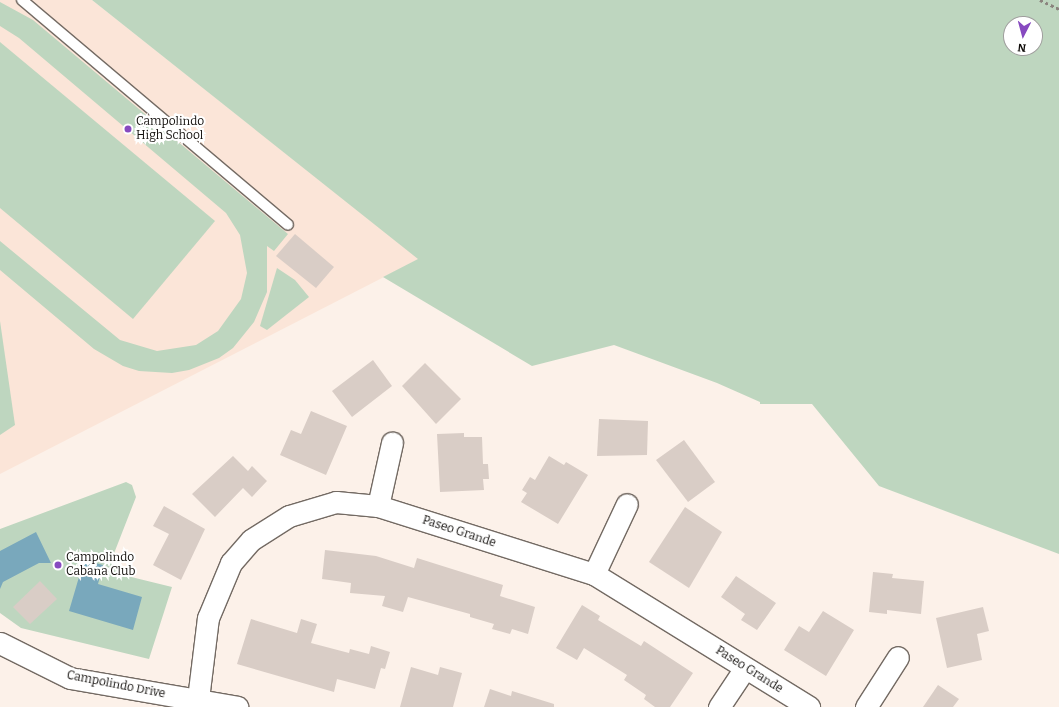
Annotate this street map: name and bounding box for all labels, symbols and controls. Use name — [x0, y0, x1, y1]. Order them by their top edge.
north arrow — [1003, 16, 1043, 56]
text: N — [1017, 41, 1027, 54]
place label: Campolindo High School — [136, 115, 204, 143]
marker: Campolindo High School — [123, 124, 133, 134]
street label: Paseo Grande — [420, 513, 498, 551]
place label: Campolindo Cabana Club — [66, 551, 135, 579]
marker: Campolindo Cabana Club — [53, 560, 63, 570]
street label: Paseo Grande — [713, 644, 785, 696]
street label: Campolindo Drive — [65, 668, 167, 702]

